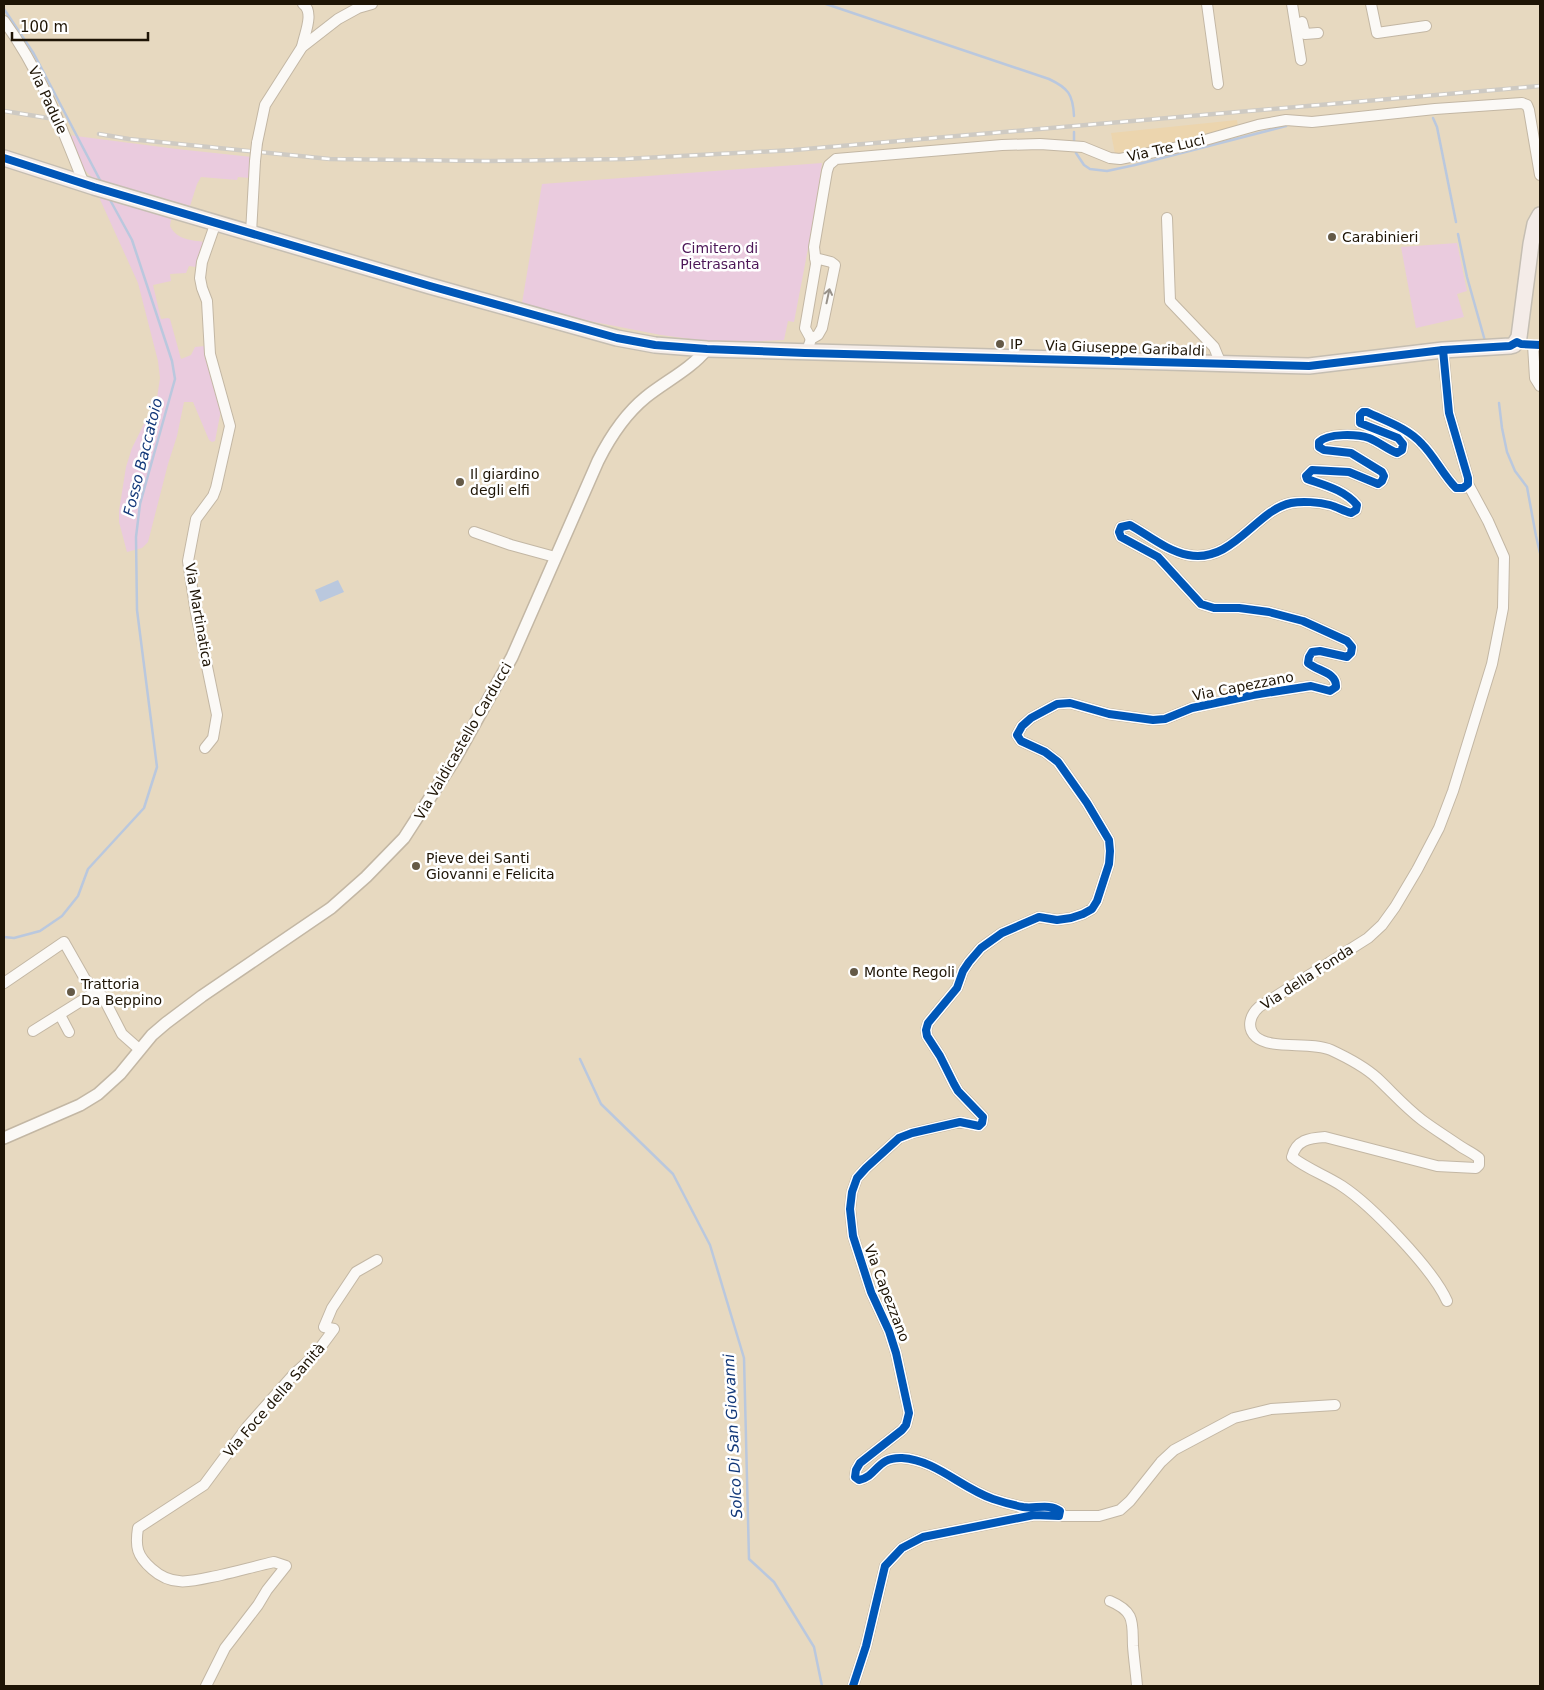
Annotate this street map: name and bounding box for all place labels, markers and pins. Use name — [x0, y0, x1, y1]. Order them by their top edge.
place label: Carabinieri — [1342, 229, 1419, 245]
marker: Carabinieri — [1326, 231, 1338, 243]
place label: IP — [1010, 336, 1023, 352]
marker: IP — [994, 338, 1006, 350]
place label: Il giardino degli elfi — [470, 466, 540, 498]
marker: Il giardino degli elfi — [454, 476, 466, 488]
place label: Pieve dei Santi Giovanni e Felicita — [426, 850, 555, 882]
marker: Pieve dei Santi Giovanni e Felicita — [410, 860, 422, 872]
place label: Monte Regoli — [864, 964, 955, 980]
marker: Monte Regoli — [848, 966, 860, 978]
place label: Trattoria Da Beppino — [80, 976, 162, 1008]
marker: Trattoria Da Beppino — [65, 986, 77, 998]

